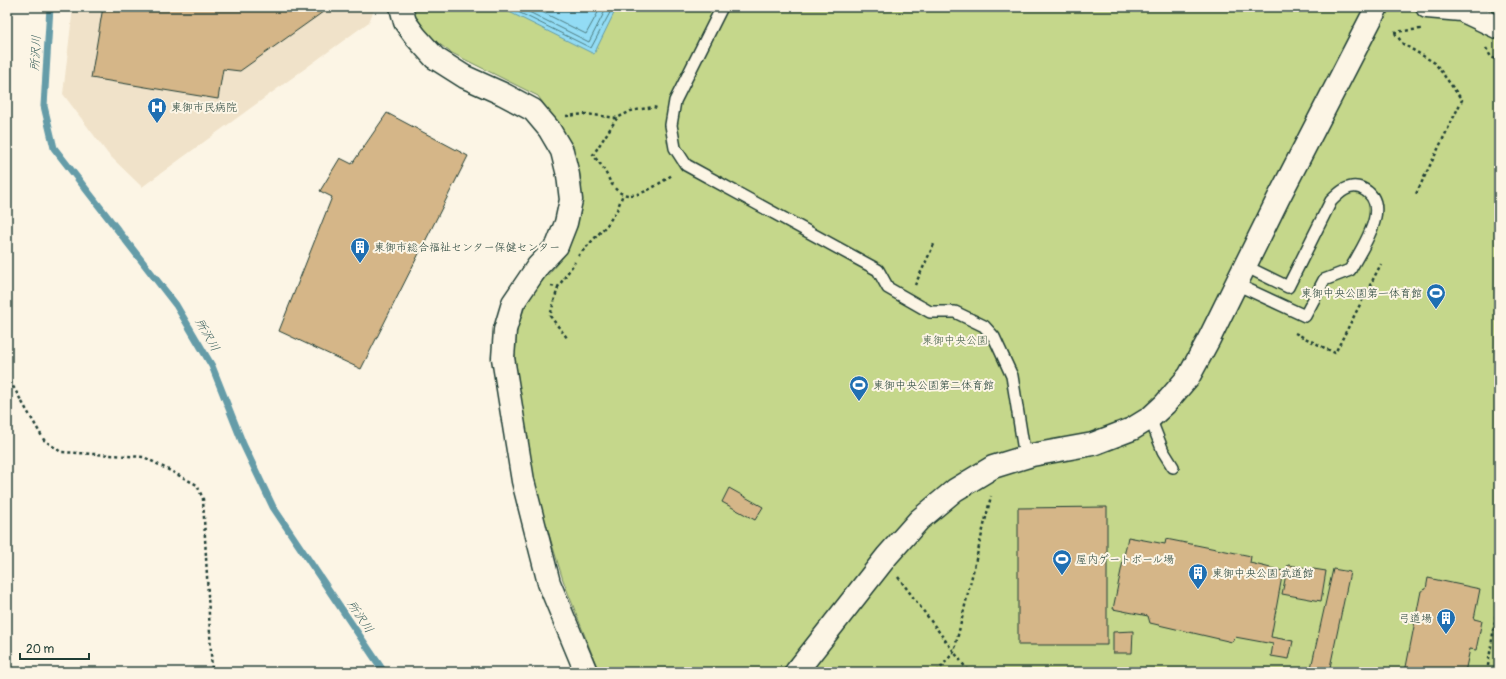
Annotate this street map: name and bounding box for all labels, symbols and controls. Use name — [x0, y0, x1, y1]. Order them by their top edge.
water label: 所沢川 — [28, 35, 44, 71]
hospital icon: 東御市民病院 — [146, 96, 168, 124]
place label: 東御市民病院 — [171, 101, 237, 114]
building icon: 東御市総合福祉センター保健センター — [349, 236, 371, 264]
place label: 東御市総合福祉センター保健センター — [374, 241, 560, 254]
sports icon: 東御中央公園第一体育館 — [1425, 282, 1447, 310]
place label: 東御中央公園第一体育館 — [1301, 287, 1422, 300]
water label: 所沢川 — [192, 316, 222, 354]
park label: 東御中央公園 — [922, 334, 988, 347]
sports icon: 東御中央公園第二体育館 — [848, 374, 870, 402]
place label: 東御中央公園第二体育館 — [873, 379, 994, 392]
sports icon: 屋内ゲートボール場 — [1051, 548, 1073, 576]
place label: 屋内ゲートボール場 — [1076, 553, 1174, 566]
building icon: 東御中央公園 武道館 — [1187, 562, 1209, 590]
place label: 東御中央公園 武道館 — [1212, 567, 1313, 580]
water label: 所沢川 — [344, 598, 376, 636]
building icon: 弓道場 — [1435, 607, 1457, 635]
place label: 弓道場 — [1399, 612, 1432, 625]
scale bar — [20, 635, 89, 661]
text: 20 m — [26, 642, 55, 657]

